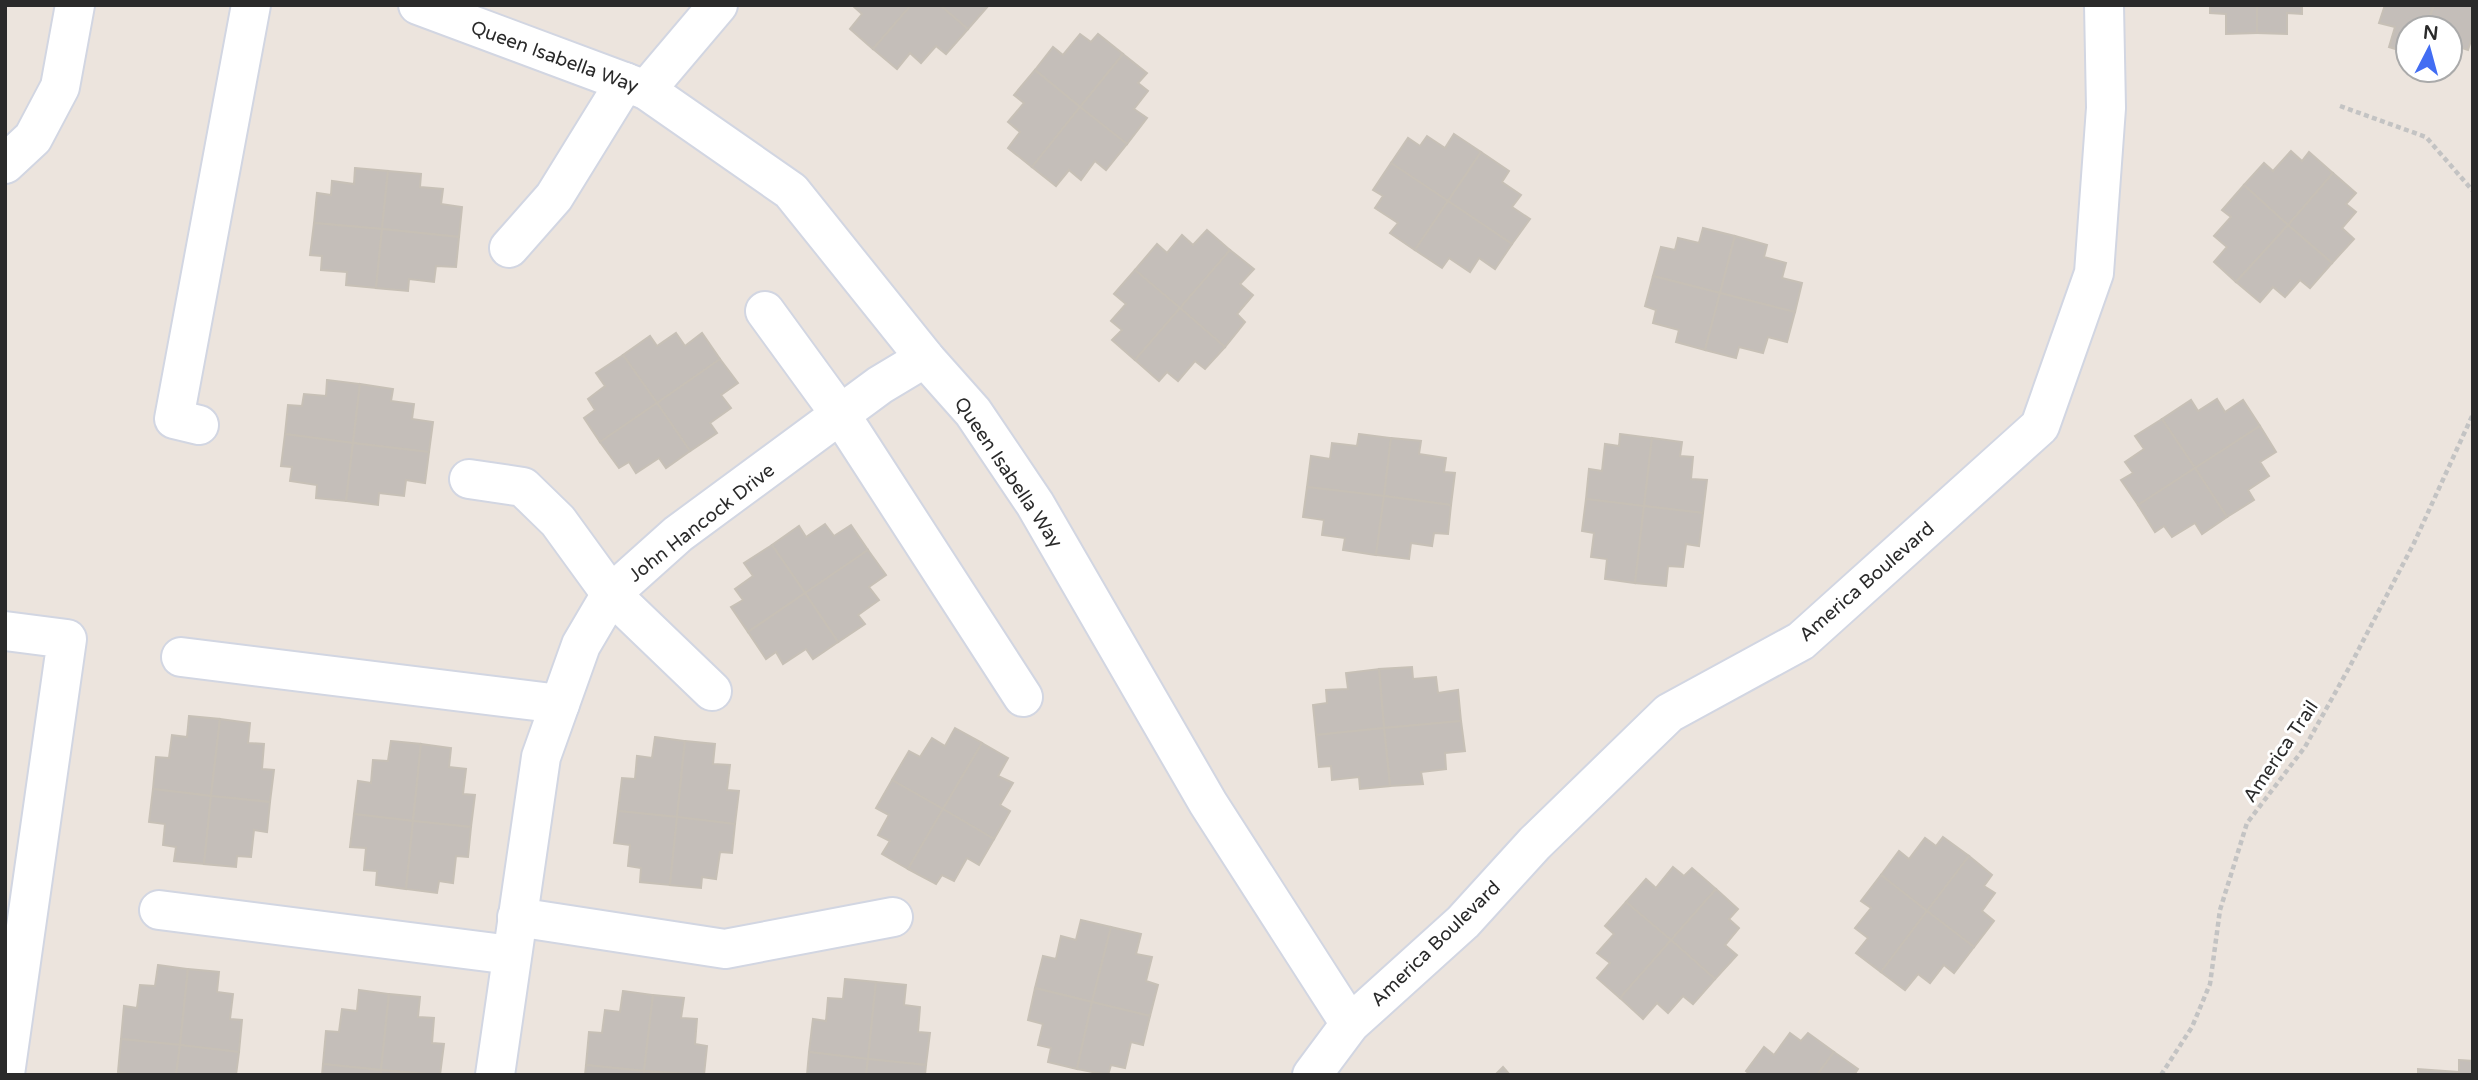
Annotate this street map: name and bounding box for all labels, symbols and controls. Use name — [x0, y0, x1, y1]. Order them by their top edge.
north arrow — [2394, 14, 2464, 84]
street label: Queen Isabella Way — [468, 16, 642, 98]
text: N — [2422, 21, 2439, 45]
street label: Queen Isabella Way — [950, 393, 1067, 552]
street label: John Hancock Drive — [624, 459, 779, 587]
street label: America Boulevard — [1795, 517, 1938, 646]
street label: America Trail — [2239, 697, 2323, 807]
street label: America Boulevard — [1366, 876, 1505, 1011]

